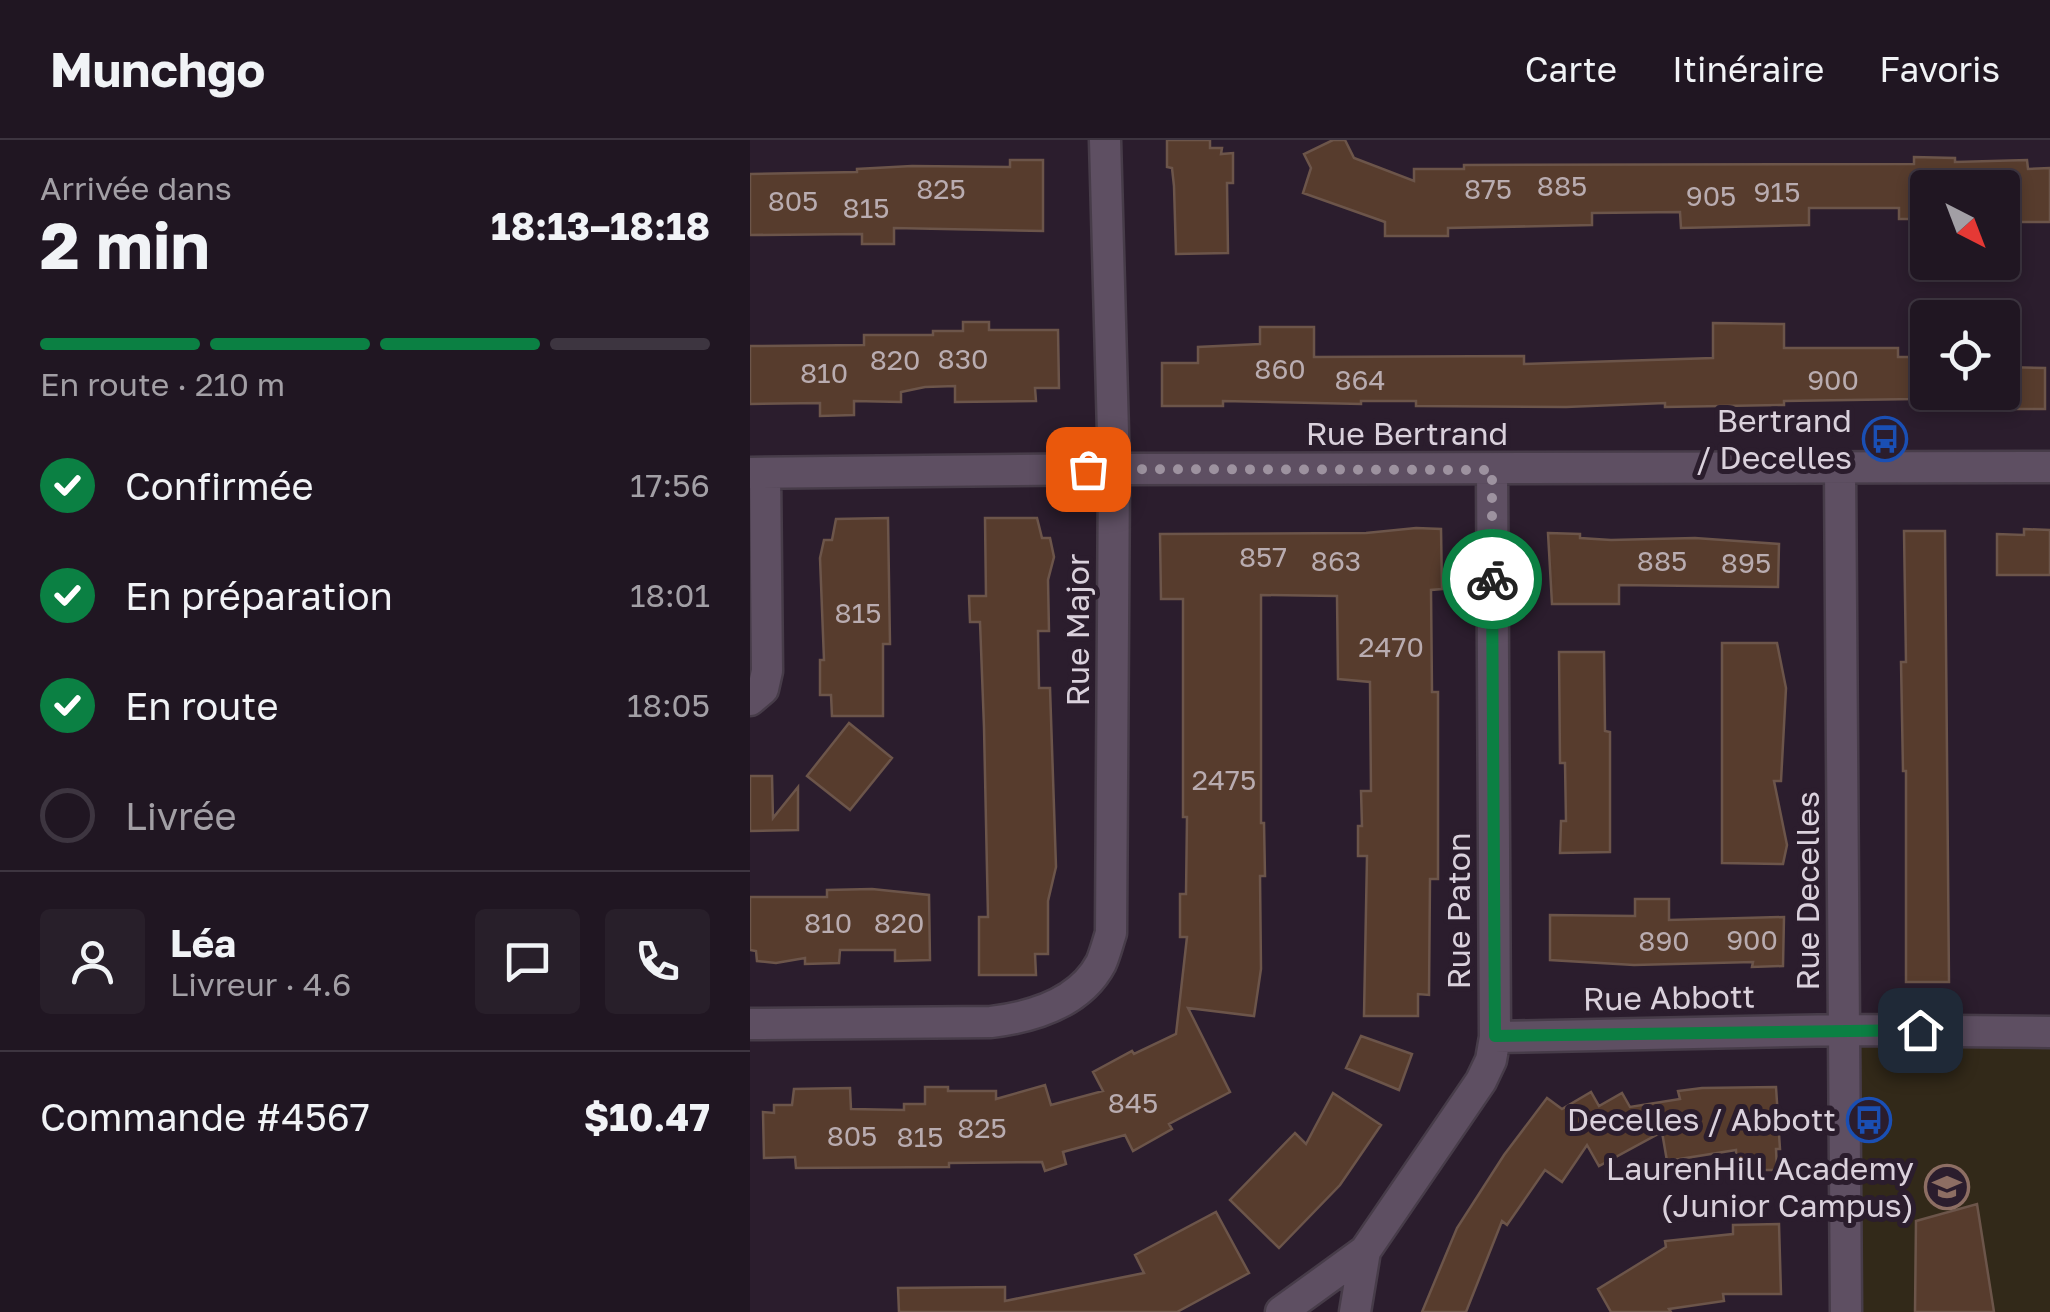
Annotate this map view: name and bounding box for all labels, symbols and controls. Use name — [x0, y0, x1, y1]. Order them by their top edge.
text: Munchgo — [50, 40, 265, 98]
text: Carte — [1525, 48, 1617, 90]
text: Itinéraire — [1672, 48, 1824, 90]
text: Favoris — [1879, 48, 2000, 90]
text: Arrivée dans — [40, 169, 232, 207]
house number: 885 — [1537, 169, 1587, 202]
north arrow — [1910, 170, 2020, 280]
map controls — [1910, 170, 2020, 410]
house number: 825 — [916, 172, 966, 205]
house number: 875 — [1464, 172, 1512, 205]
house number: 915 — [1754, 175, 1800, 208]
house number: 905 — [1686, 179, 1736, 212]
house number: 805 — [768, 184, 818, 217]
house number: 815 — [843, 191, 889, 224]
text: 18:13–18:18 — [491, 203, 710, 248]
text: 2 min — [40, 205, 210, 283]
button: locate — [1910, 300, 2020, 410]
house number: 830 — [938, 342, 988, 375]
house number: 820 — [870, 343, 920, 376]
house number: 860 — [1254, 352, 1306, 385]
house number: 810 — [800, 356, 848, 389]
house number: 864 — [1334, 363, 1386, 396]
house number: 900 — [1807, 363, 1859, 396]
text: En route · 210 m — [40, 365, 285, 403]
place label: Bertrand / Decelles — [1696, 401, 1852, 476]
street label: Rue Bertrand — [1306, 414, 1508, 452]
bus stop icon: Bertrand / Decelles — [1862, 416, 1908, 462]
pin — [1046, 427, 1131, 512]
icon: bag — [1061, 442, 1116, 497]
icon: check — [40, 458, 95, 513]
text: Confirmée — [125, 463, 314, 508]
text: 17:56 — [630, 466, 710, 504]
courier — [1442, 529, 1542, 629]
house number: 857 — [1239, 540, 1287, 573]
house number: 863 — [1311, 544, 1361, 577]
house number: 885 — [1637, 544, 1687, 577]
house number: 895 — [1721, 546, 1771, 579]
icon: bike — [1465, 552, 1520, 607]
street label: Rue Major — [1058, 554, 1096, 706]
icon: check — [40, 568, 95, 623]
text: En préparation — [125, 573, 393, 618]
text: 18:01 — [630, 576, 710, 614]
house number: 815 — [835, 596, 881, 629]
house number: 2470 — [1358, 630, 1424, 663]
icon: check — [40, 678, 95, 733]
text: En route — [125, 683, 279, 728]
text: 18:05 — [627, 686, 710, 724]
house number: 2475 — [1192, 763, 1256, 796]
street label: Rue Decelles — [1788, 791, 1826, 991]
text: Livrée — [125, 793, 237, 838]
street label: Rue Paton — [1439, 832, 1477, 990]
house number: 810 — [804, 906, 852, 939]
house number: 820 — [874, 906, 924, 939]
button: person — [40, 909, 145, 1014]
button: chat — [475, 909, 580, 1014]
button: phone — [605, 909, 710, 1014]
text: Léa — [170, 920, 236, 965]
house number: 900 — [1726, 923, 1778, 956]
house number: 890 — [1638, 924, 1690, 957]
text: Livreur · 4.6 — [170, 965, 351, 1003]
street label: Rue Abbott — [1583, 976, 1755, 1018]
pin — [1878, 988, 1963, 1073]
icon: home — [1893, 1003, 1948, 1058]
house number: 845 — [1108, 1086, 1158, 1119]
text: Commande #4567 — [40, 1094, 370, 1139]
text: $10.47 — [584, 1094, 710, 1139]
bus stop icon: Decelles / Abbott — [1846, 1097, 1892, 1143]
place label: Decelles / Abbott — [1567, 1100, 1836, 1138]
house number: 825 — [957, 1111, 1007, 1144]
house number: 805 — [827, 1119, 877, 1152]
house number: 815 — [897, 1120, 943, 1153]
place label: LaurenHill Academy (Junior Campus) — [1606, 1149, 1914, 1224]
school or university icon: LaurenHill Academy (Junior Campus) — [1924, 1164, 1970, 1210]

